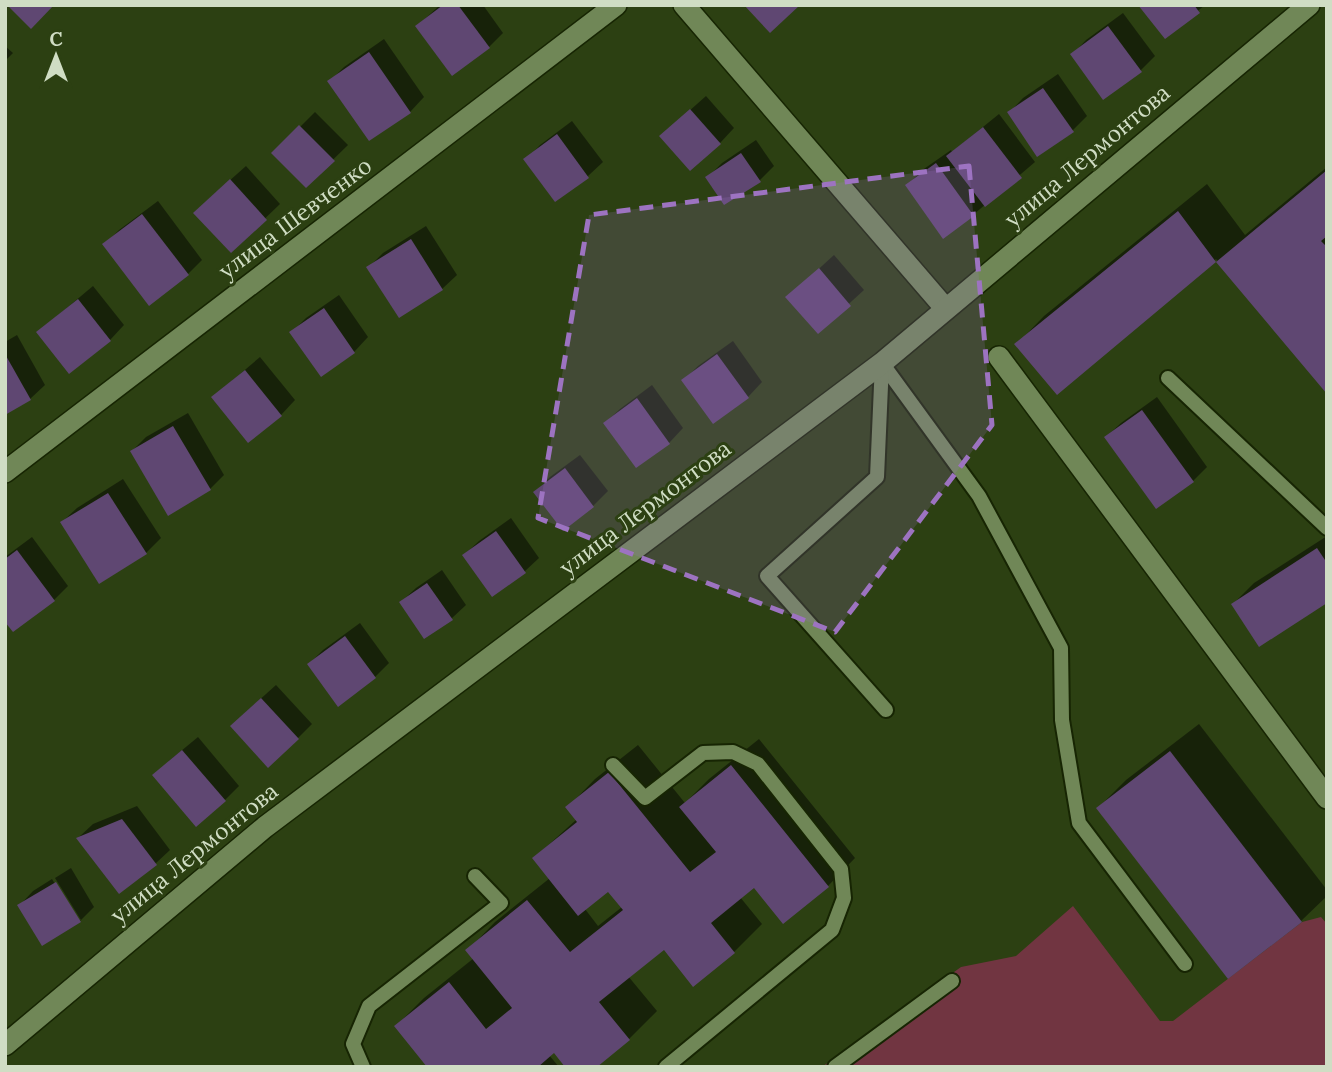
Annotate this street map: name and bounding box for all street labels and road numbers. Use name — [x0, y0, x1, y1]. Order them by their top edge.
street label: улица Лермонтова — [998, 78, 1176, 233]
street label: улица Шевченко — [212, 150, 377, 285]
street label: улица Лермонтова — [553, 434, 736, 582]
street label: улица Лермонтова — [104, 776, 284, 929]

